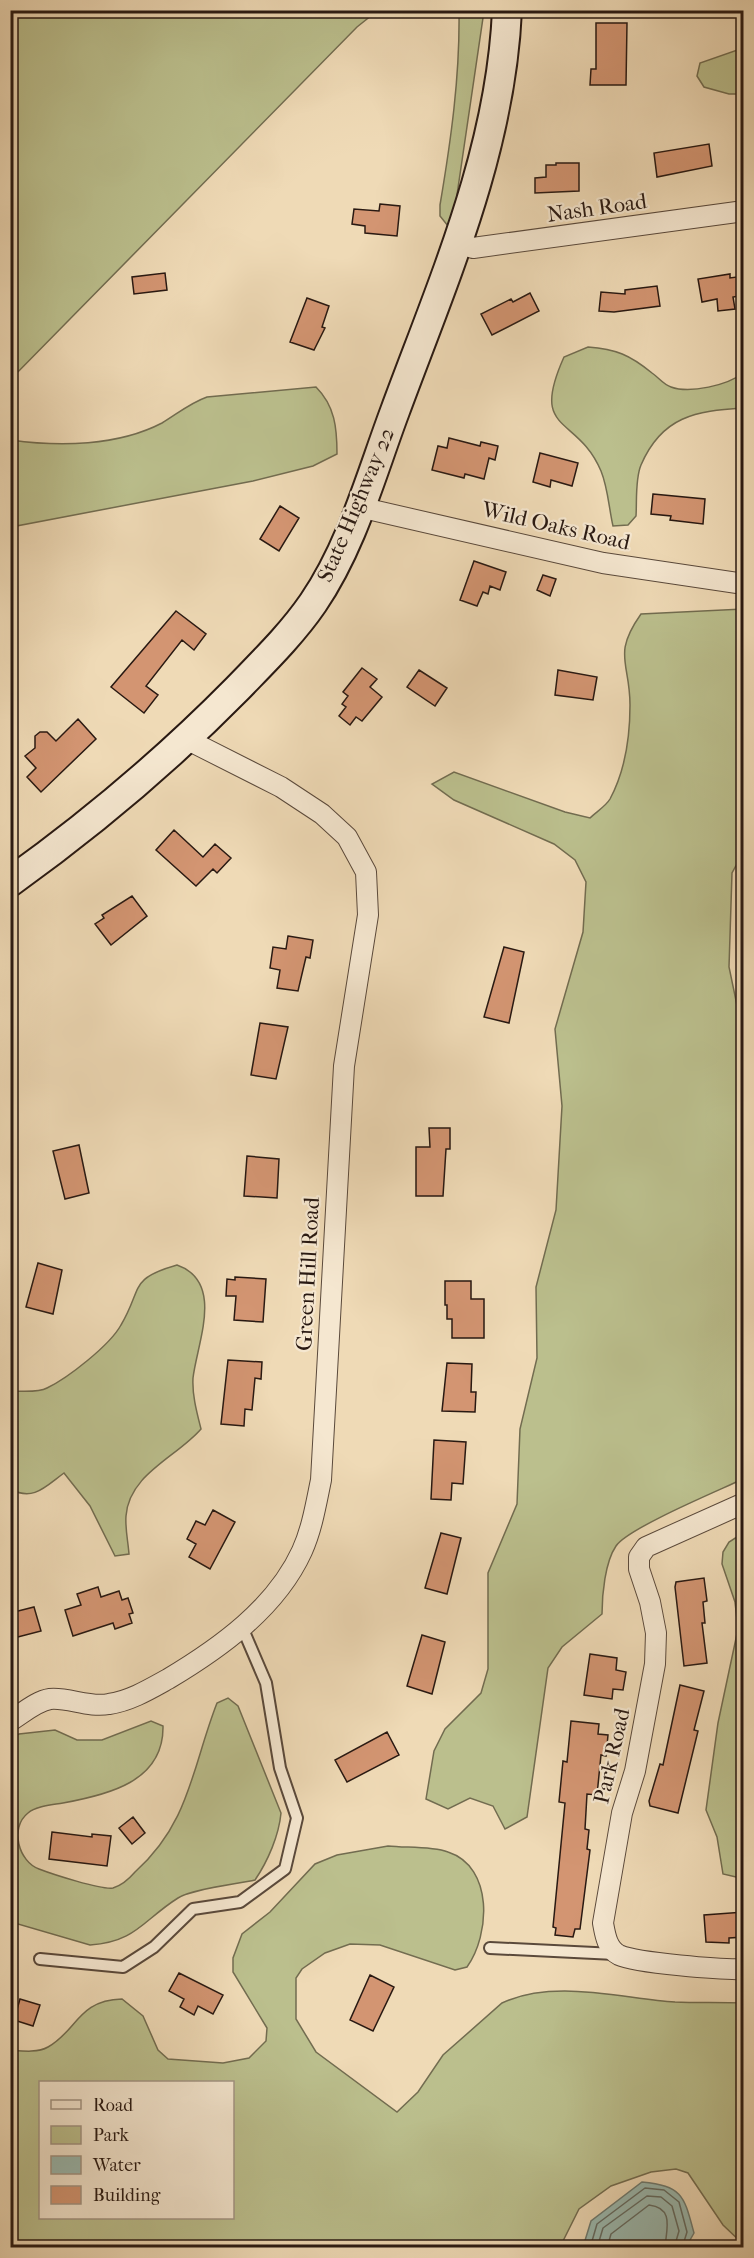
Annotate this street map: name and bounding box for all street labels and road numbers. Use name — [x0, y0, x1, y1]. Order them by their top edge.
street label: Nash Road — [545, 188, 650, 228]
street label: State Highway 22 — [312, 424, 400, 586]
street label: Wild Oaks Road — [478, 496, 634, 556]
street label: Green Hill Road — [291, 1195, 325, 1351]
street label: Park Road — [588, 1705, 636, 1806]

